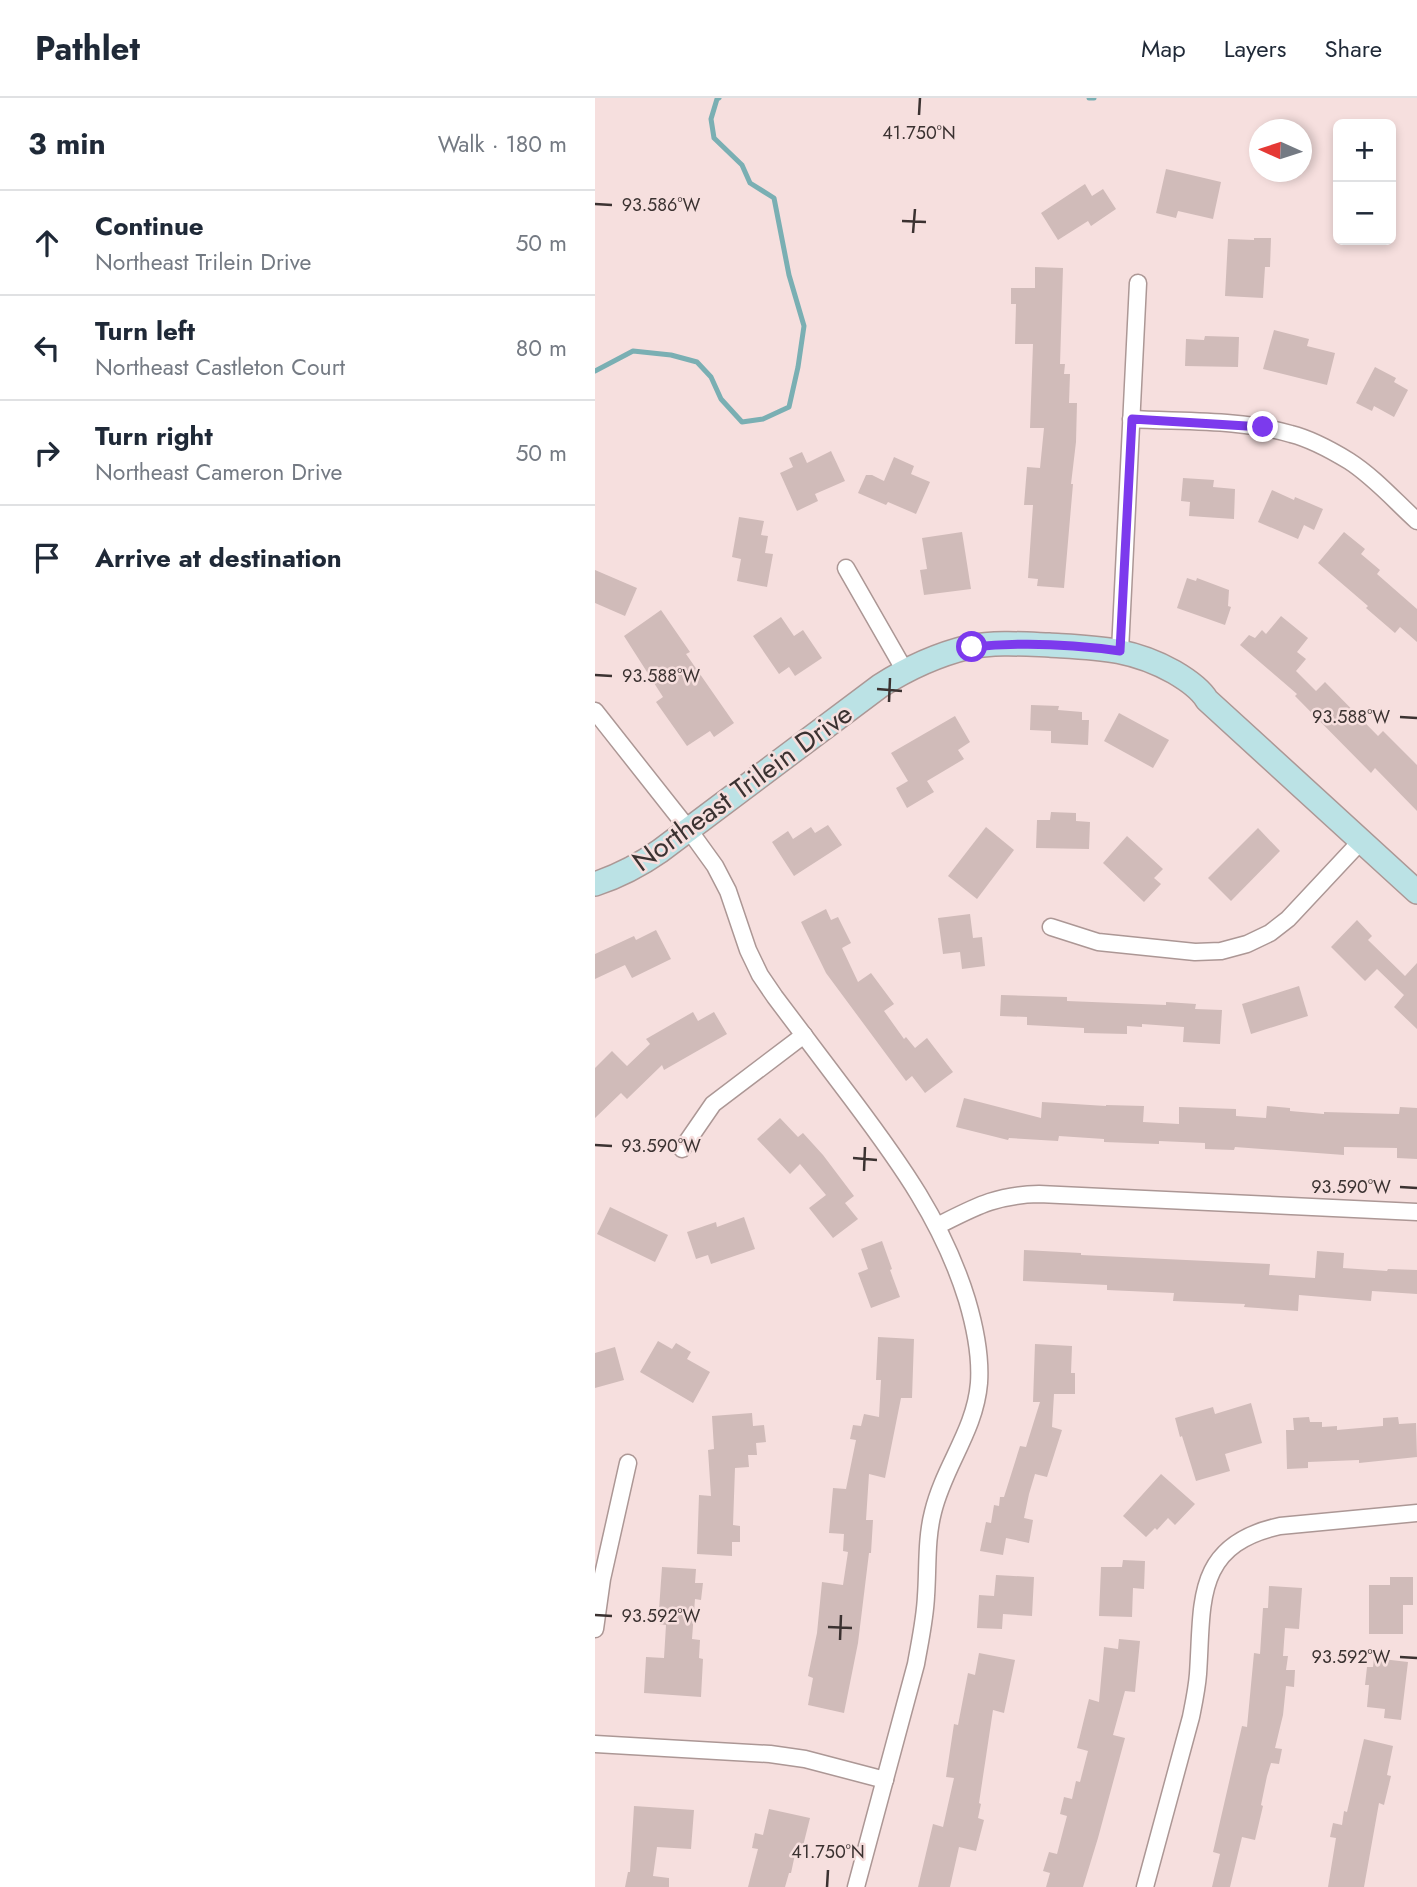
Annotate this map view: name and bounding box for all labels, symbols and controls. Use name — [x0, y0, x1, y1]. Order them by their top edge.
text: Pathlet — [35, 25, 140, 72]
text: Map — [1141, 31, 1186, 66]
text: Layers — [1224, 31, 1286, 66]
text: Share — [1324, 31, 1382, 66]
north arrow — [1249, 119, 1312, 182]
map controls — [1333, 119, 1396, 245]
button: + — [1333, 119, 1396, 182]
text: 41.750°N — [882, 120, 956, 146]
text: 3 min — [28, 122, 106, 165]
text: Walk · 180 m — [438, 127, 567, 161]
button: − — [1333, 182, 1396, 245]
text: 93.586°W — [622, 192, 700, 218]
text: Continue — [95, 207, 204, 245]
icon: ahead — [28, 224, 66, 262]
text: 50 m — [515, 226, 567, 260]
text: Northeast Trilein Drive — [95, 245, 311, 279]
text: Turn left — [95, 312, 195, 350]
icon: left — [28, 329, 66, 367]
text: 80 m — [516, 331, 567, 365]
text: Northeast Castleton Court — [95, 350, 345, 384]
route end — [1247, 411, 1278, 442]
text: Turn right — [95, 417, 213, 455]
icon: right — [28, 434, 66, 472]
text: 50 m — [515, 436, 567, 470]
text: Northeast Cameron Drive — [95, 455, 342, 489]
icon: arrive — [28, 539, 66, 577]
text: Arrive at destination — [95, 539, 342, 577]
route start — [956, 631, 987, 662]
text: 93.588°W — [622, 663, 700, 689]
street label: Northeast Trilein Drive — [624, 693, 861, 881]
text: 93.588°W — [1312, 704, 1390, 730]
text: 93.590°W — [621, 1133, 701, 1159]
text: 93.590°W — [1311, 1174, 1391, 1200]
text: 93.592°W — [622, 1603, 701, 1629]
text: 93.592°W — [1312, 1644, 1391, 1670]
text: 41.750°N — [791, 1839, 865, 1865]

